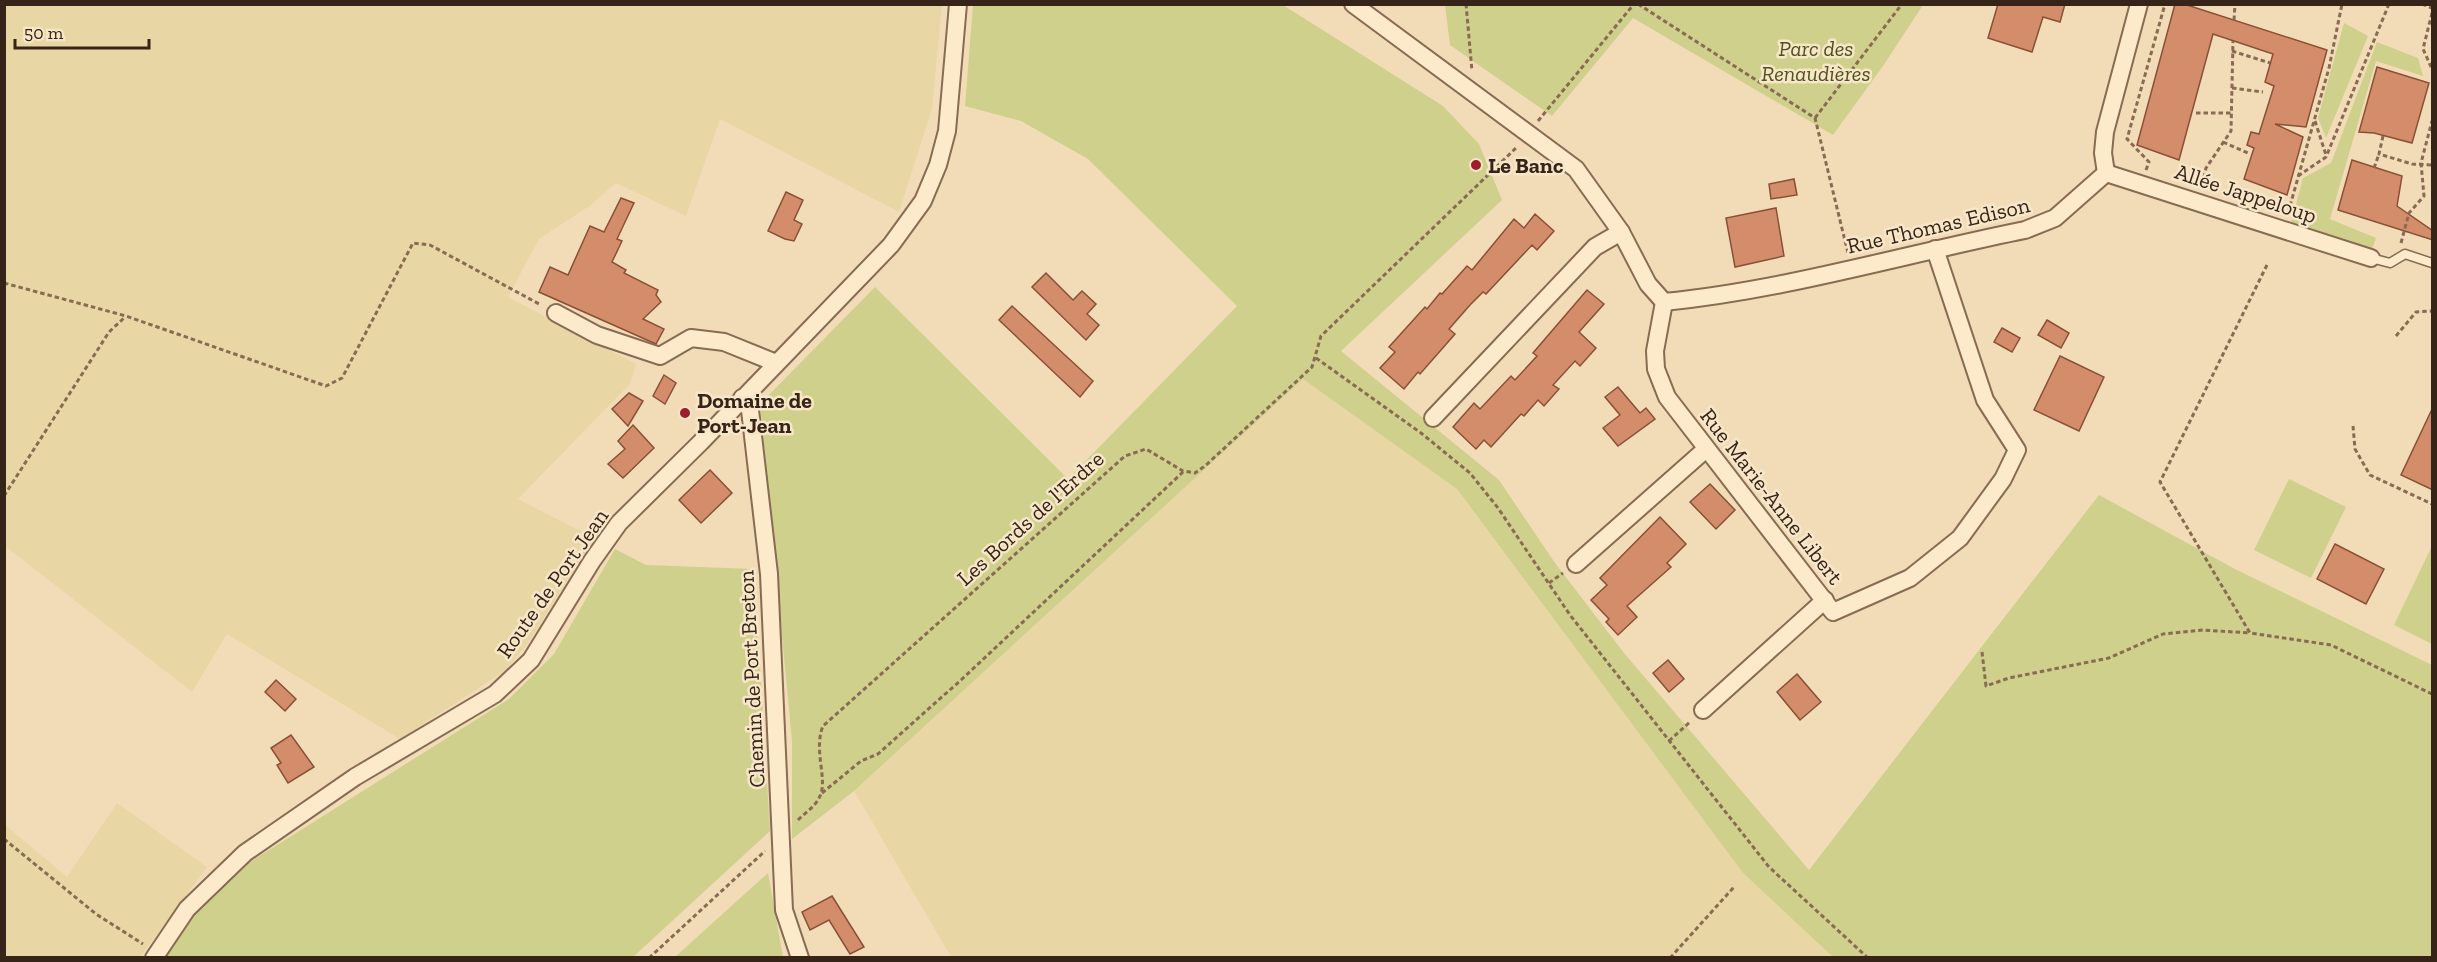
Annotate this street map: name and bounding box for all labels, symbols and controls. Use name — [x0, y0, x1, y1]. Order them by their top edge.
scale bar — [15, 12, 148, 50]
text: 50 m — [24, 22, 64, 44]
park label: Parc des Renaudières — [1761, 35, 1871, 87]
place label: Le Banc — [1488, 152, 1564, 179]
marker: Le Banc — [1469, 158, 1483, 172]
street label: Allée Jappeloup — [2172, 158, 2320, 229]
street label: Rue Thomas Edison — [1844, 191, 2033, 260]
place label: Domaine de Port-Jean — [697, 387, 812, 439]
street label: Rue Marie-Anne Libert — [1694, 403, 1849, 590]
marker: Domaine de Port-Jean — [678, 406, 692, 420]
street label: Les Bords de l'Erdre — [951, 445, 1109, 592]
street label: Route de Port Jean — [491, 503, 614, 663]
street label: Chemin de Port Breton — [732, 569, 771, 788]

